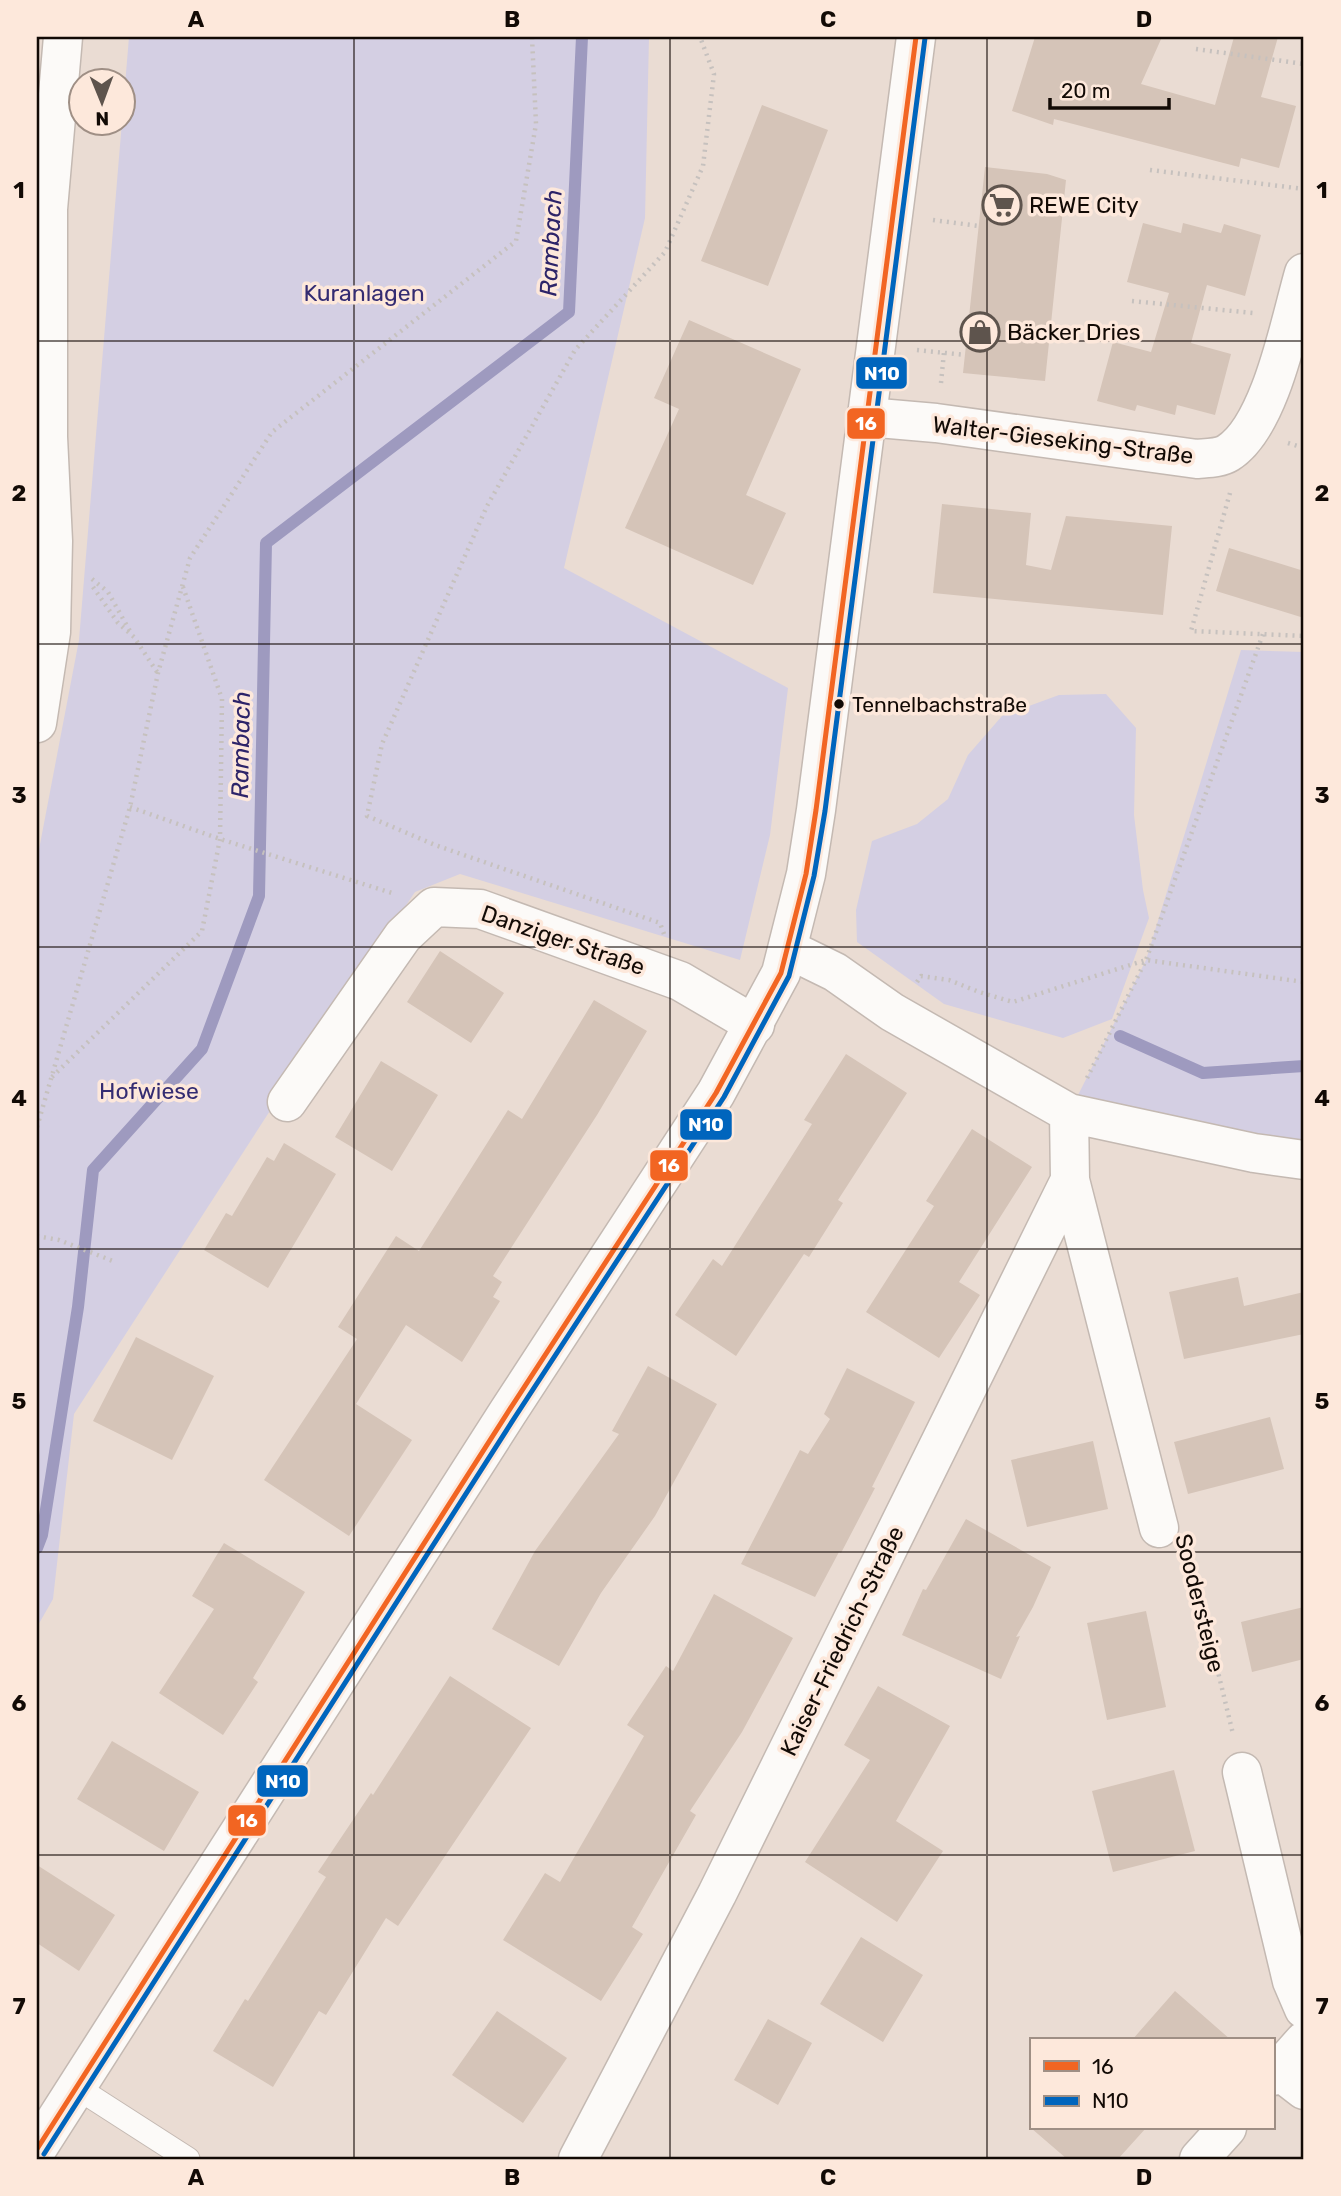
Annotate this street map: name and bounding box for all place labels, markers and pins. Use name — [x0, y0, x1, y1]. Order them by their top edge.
supermarket icon: REWE City — [981, 184, 1023, 226]
place label: REWE City — [1029, 191, 1139, 219]
shop icon: Bäcker Dries — [959, 311, 1001, 353]
place label: Bäcker Dries — [1007, 318, 1141, 346]
place label: Tennelbachstraße — [852, 692, 1027, 717]
marker: Tennelbachstraße — [832, 697, 846, 711]

